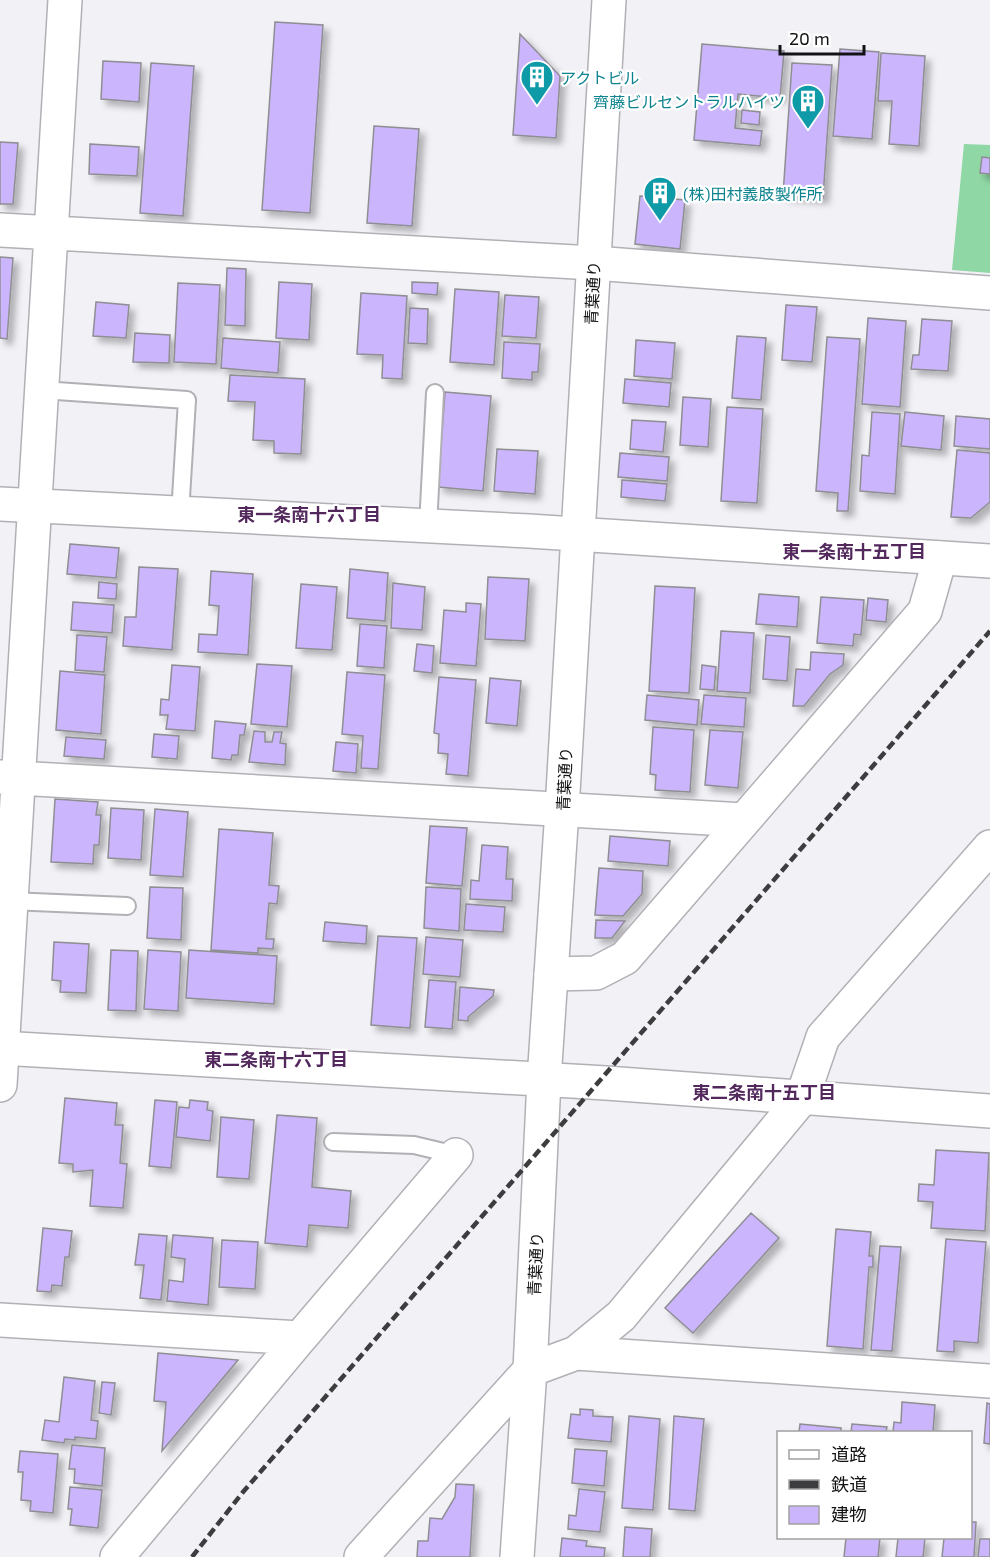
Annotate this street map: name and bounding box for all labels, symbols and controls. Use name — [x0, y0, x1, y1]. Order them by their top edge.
scale bar — [780, 18, 864, 56]
text: 20 m — [789, 27, 830, 49]
building icon: アクトビル — [519, 59, 555, 106]
place label: アクトビル — [560, 68, 639, 87]
building icon: 齊藤ビルセントラルハイツ — [790, 83, 826, 130]
place label: 齊藤ビルセントラルハイツ — [593, 92, 785, 111]
building icon: (株)田村義肢製作所 — [642, 175, 678, 222]
place label: (株)田村義肢製作所 — [683, 184, 823, 203]
street label: 青葉通り — [581, 261, 603, 325]
district label: 東一条南十六丁目 — [237, 503, 381, 525]
district label: 東一条南十五丁目 — [782, 540, 926, 562]
street label: 青葉通り — [553, 747, 575, 811]
district label: 東二条南十六丁目 — [204, 1048, 348, 1070]
district label: 東二条南十五丁目 — [692, 1081, 836, 1103]
street label: 青葉通り — [524, 1232, 546, 1296]
legend — [777, 1431, 972, 1539]
text: 道路 — [831, 1443, 867, 1465]
text: 鉄道 — [831, 1473, 867, 1495]
text: 建物 — [831, 1503, 867, 1525]

